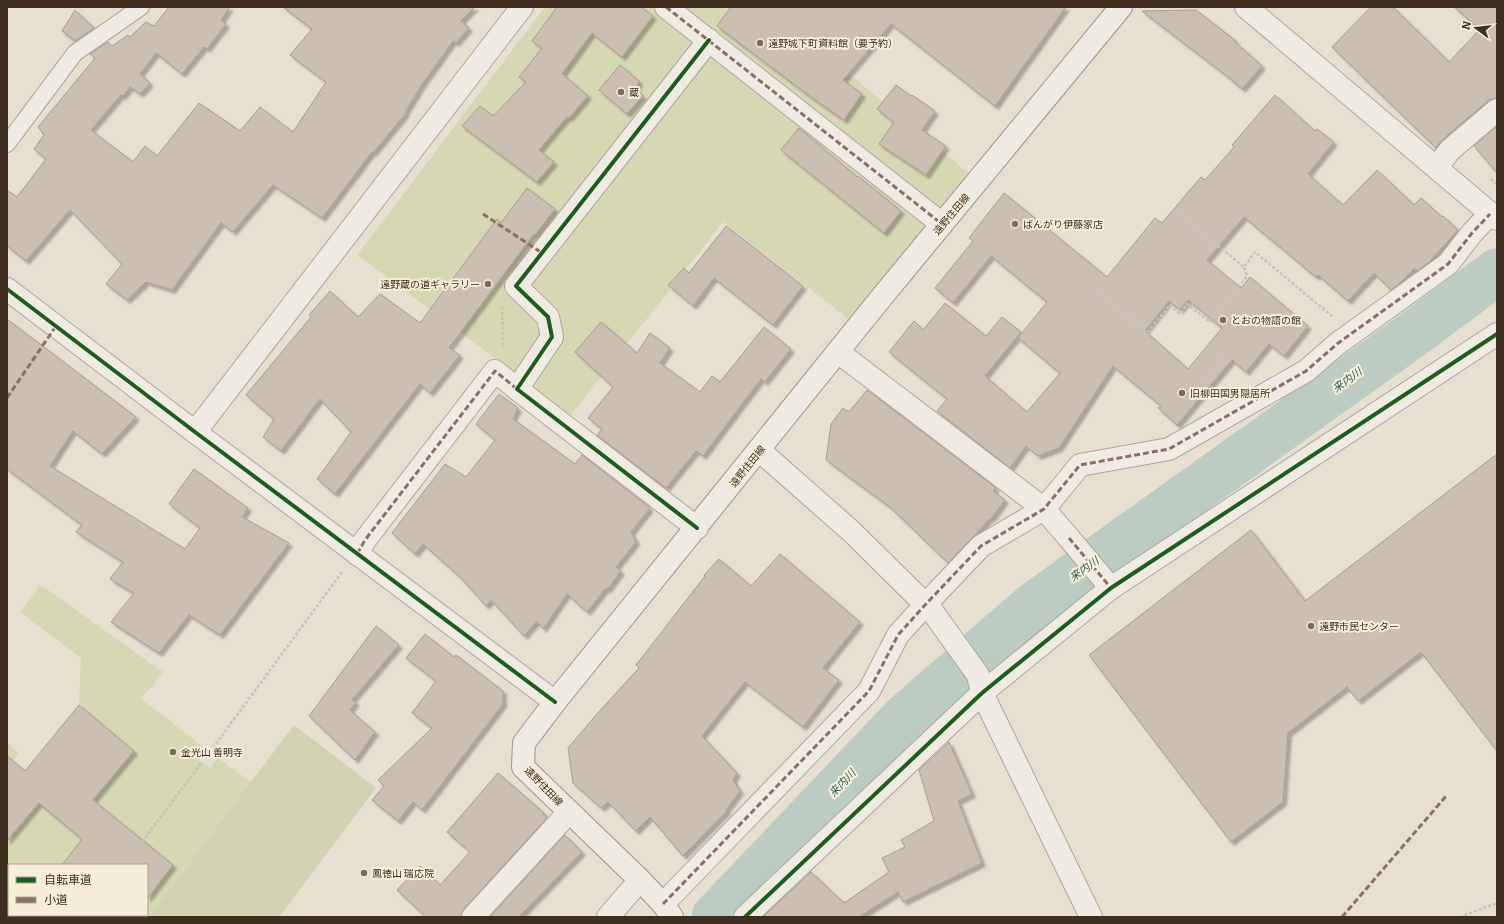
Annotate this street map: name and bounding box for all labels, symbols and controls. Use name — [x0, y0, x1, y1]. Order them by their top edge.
north arrow — [1456, 8, 1496, 48]
text: N — [1459, 19, 1474, 31]
marker: 遠野城下町資料館（要予約） — [755, 38, 765, 48]
place label: 遠野城下町資料館（要予約） — [768, 38, 898, 50]
marker: 蔵 — [616, 87, 626, 97]
place label: 蔵 — [629, 87, 639, 99]
street label: 遠野住田線 — [931, 192, 972, 238]
marker: ばんがり伊藤家店 — [1010, 219, 1020, 229]
place label: ばんがり伊藤家店 — [1023, 219, 1103, 231]
place label: 遠野蔵の道ギャラリー — [380, 279, 480, 291]
marker: 遠野蔵の道ギャラリー — [483, 279, 493, 289]
marker: とおの物語の館 — [1218, 315, 1228, 325]
place label: とおの物語の館 — [1231, 315, 1301, 327]
water label: 来内川 — [1330, 365, 1365, 395]
marker: 旧柳田国男隠居所 — [1177, 388, 1187, 398]
place label: 旧柳田国男隠居所 — [1190, 388, 1270, 400]
street label: 遠野住田線 — [727, 443, 768, 490]
water label: 来内川 — [1067, 554, 1102, 584]
marker: 遠野市民センター — [1306, 621, 1316, 631]
place label: 遠野市民センター — [1319, 621, 1399, 633]
marker: 金光山 善明寺 — [168, 747, 178, 757]
place label: 金光山 善明寺 — [181, 747, 243, 759]
street label: 遠野住田線 — [522, 765, 565, 809]
water label: 来内川 — [826, 766, 859, 800]
legend — [8, 864, 148, 916]
marker: 鳳徳山 瑞応院 — [359, 868, 369, 878]
place label: 鳳徳山 瑞応院 — [372, 868, 434, 880]
text: 自転車道 — [44, 873, 92, 887]
text: 小道 — [44, 893, 68, 907]

